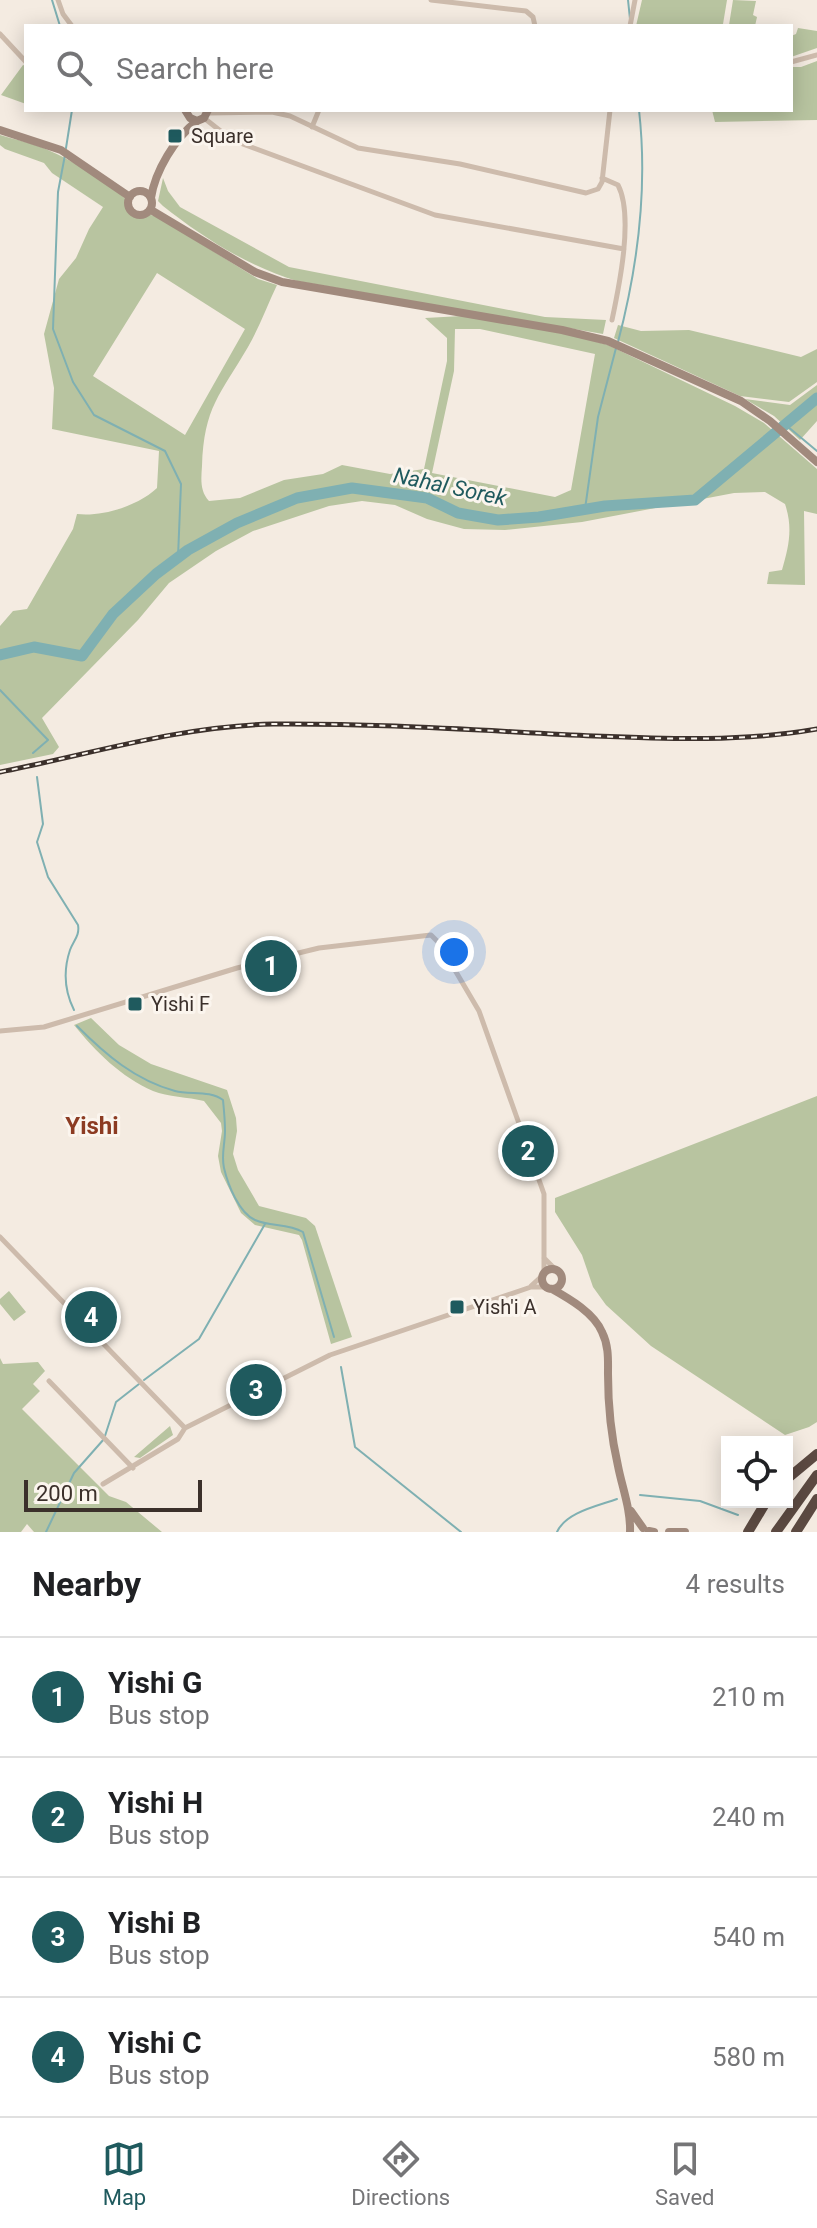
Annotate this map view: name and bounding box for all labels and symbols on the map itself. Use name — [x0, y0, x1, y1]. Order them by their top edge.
place label: Square — [191, 124, 253, 148]
marker: Square — [166, 127, 184, 145]
water label: Nahal Sorek — [391, 462, 510, 511]
your location — [434, 932, 474, 972]
pin: 1 — [245, 936, 297, 996]
place label: Yishi F — [151, 992, 210, 1016]
marker: Yishi F — [126, 995, 144, 1013]
district label: Yishi — [65, 1112, 119, 1140]
pin: 2 — [502, 1121, 554, 1181]
pin: 4 — [65, 1287, 117, 1347]
place label: Yish'i A — [473, 1295, 537, 1319]
marker: Yish'i A — [448, 1298, 466, 1316]
pin: 3 — [230, 1360, 282, 1420]
scale bar — [24, 1476, 202, 1512]

